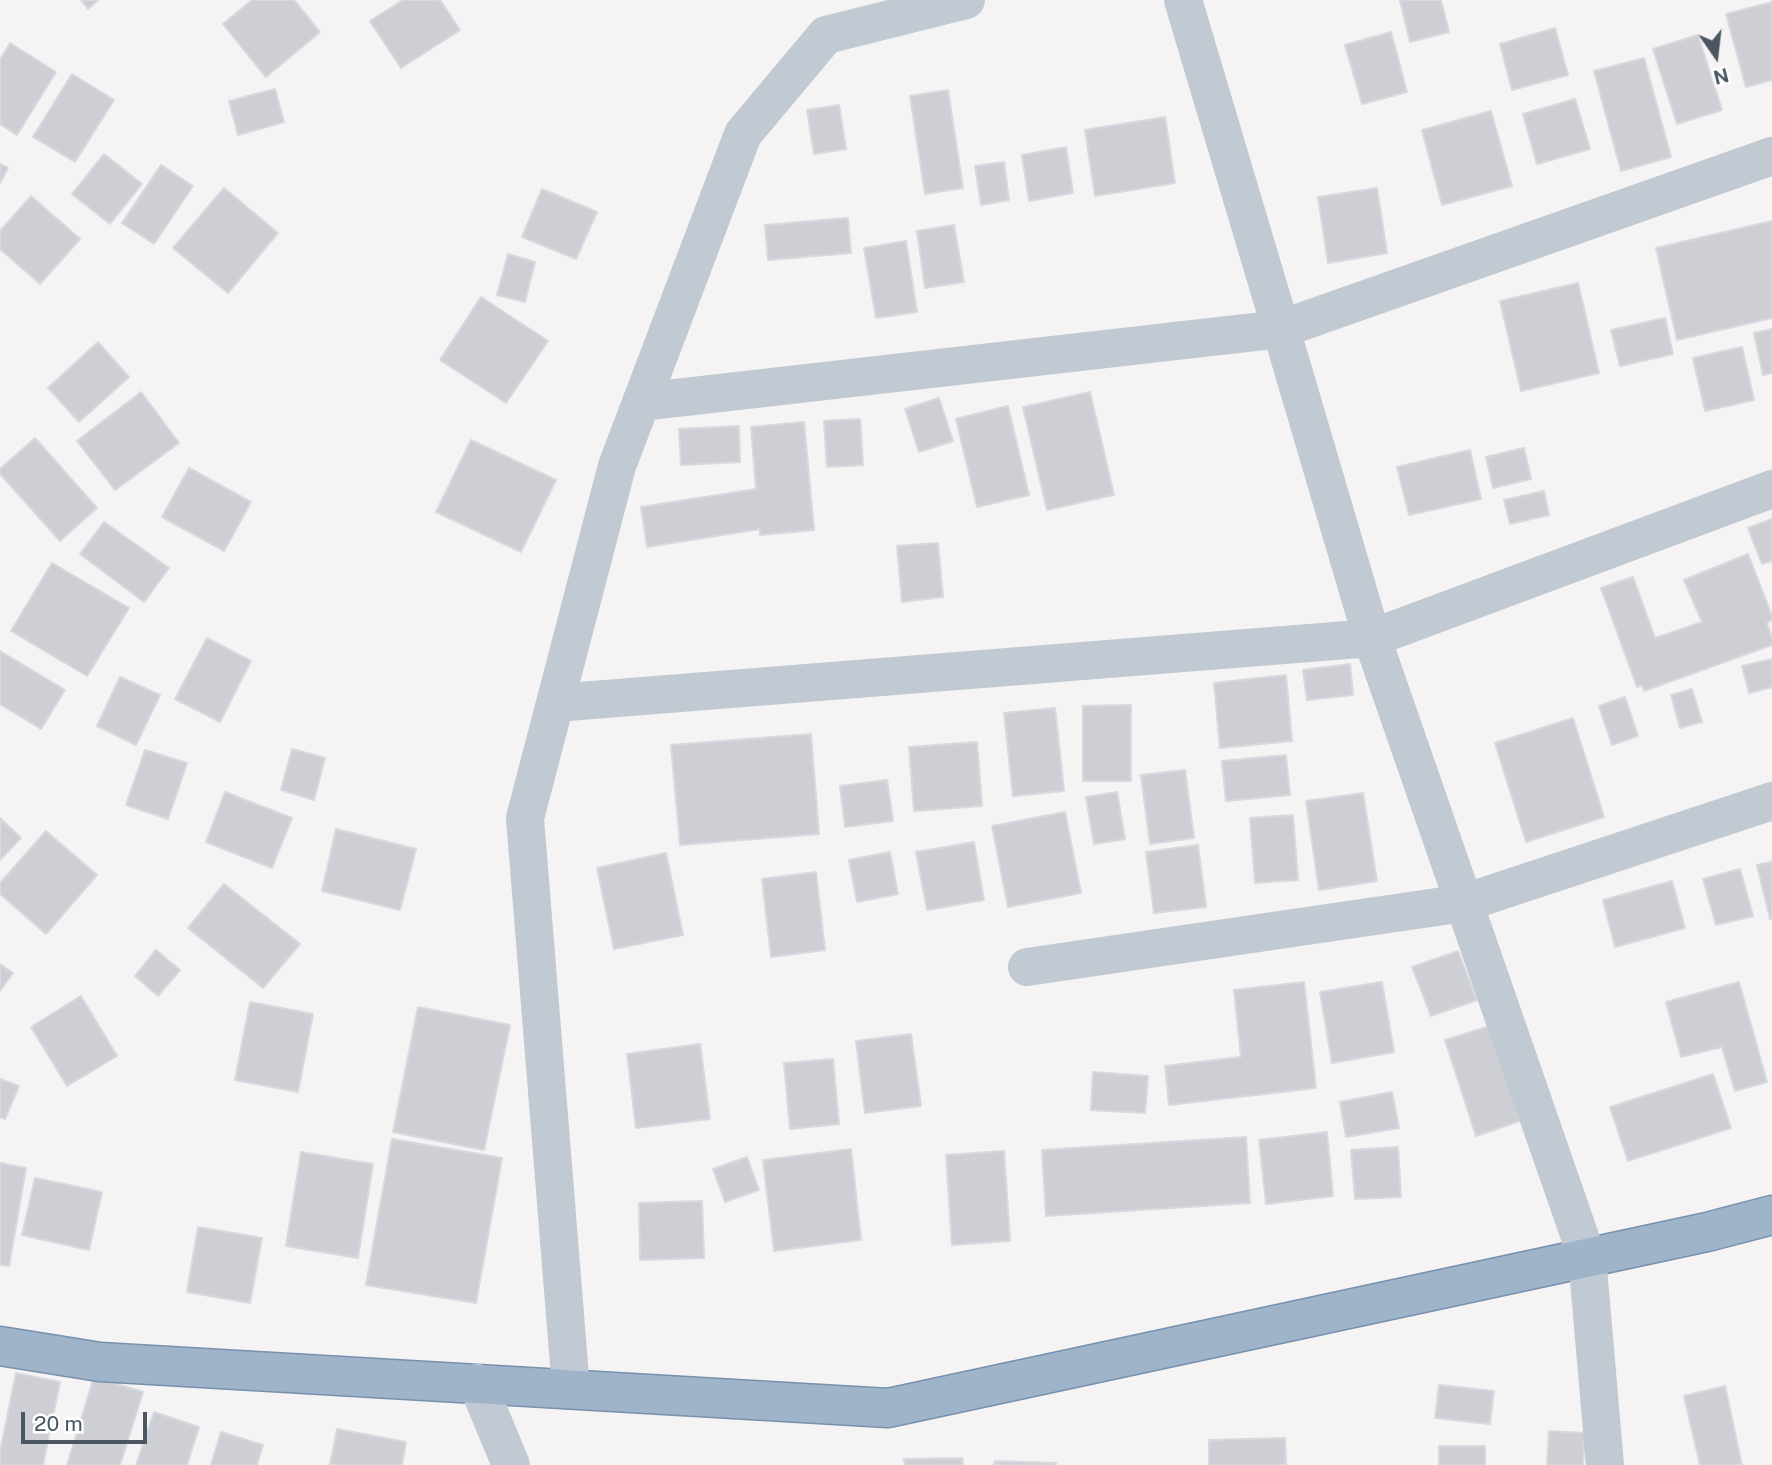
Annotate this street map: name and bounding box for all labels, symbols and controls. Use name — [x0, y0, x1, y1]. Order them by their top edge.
north arrow — [1681, 21, 1751, 91]
text: N — [1711, 64, 1731, 89]
scale bar — [24, 1398, 150, 1442]
text: 20 m — [34, 1411, 83, 1436]

